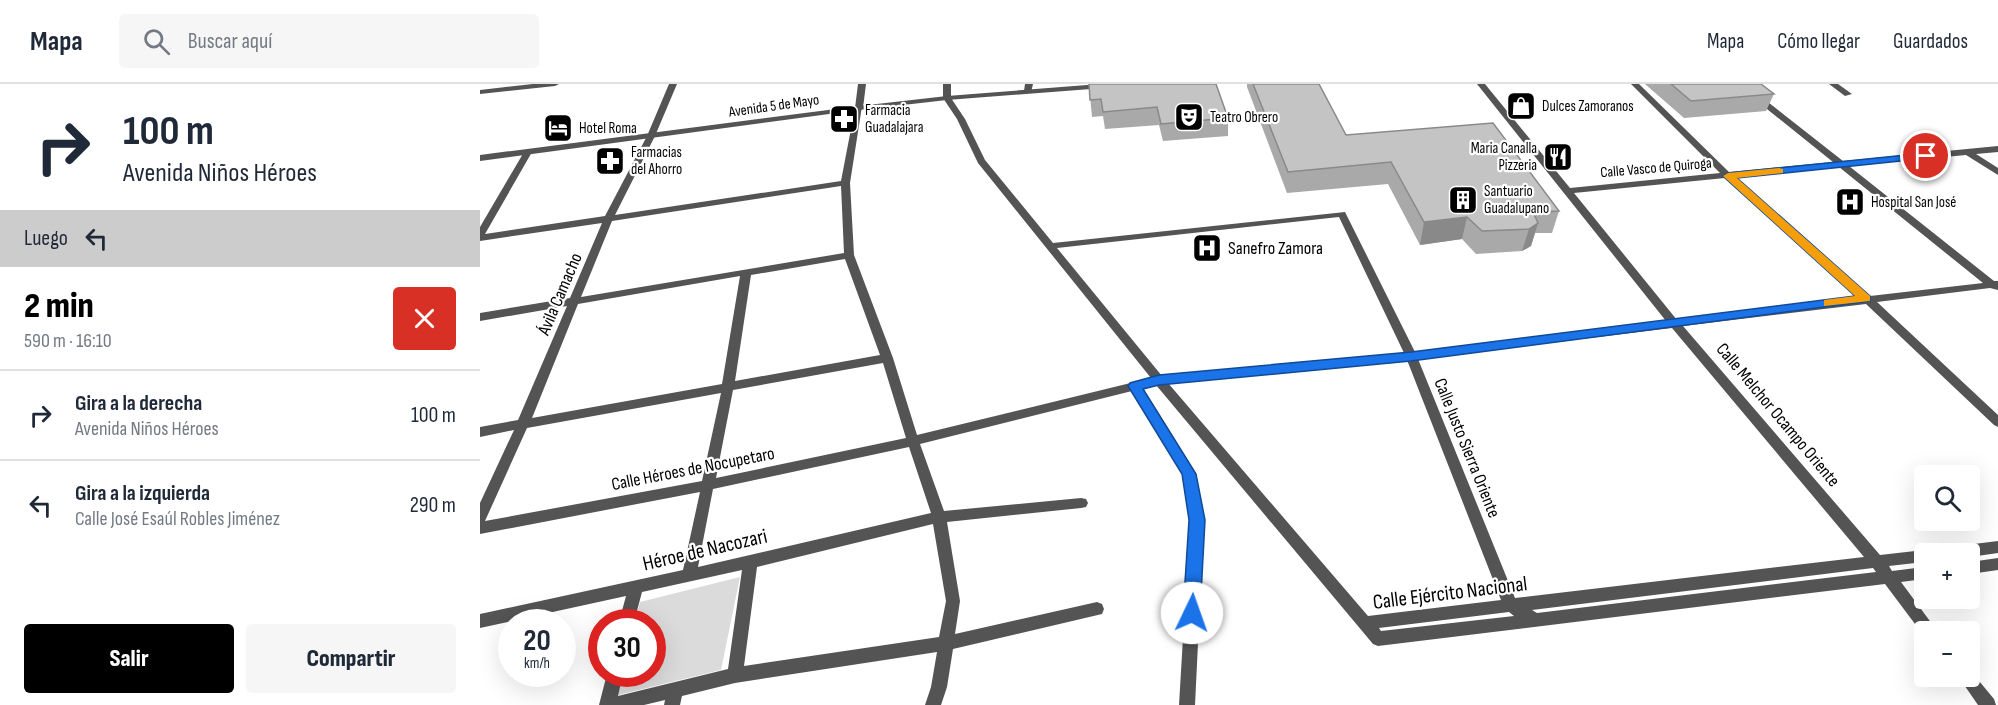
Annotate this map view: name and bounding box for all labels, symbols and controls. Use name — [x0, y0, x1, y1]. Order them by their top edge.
search box — [119, 14, 539, 68]
text: Mapa — [30, 25, 83, 58]
icon: search — [140, 25, 173, 58]
text: Buscar aquí — [188, 28, 272, 55]
text: Mapa — [1707, 29, 1744, 54]
text: Cómo llegar — [1777, 29, 1860, 54]
text: Guardados — [1893, 29, 1968, 54]
street label: Avenida 5 de Mayo — [727, 90, 820, 122]
shop icon: Dulces Zamoranos — [1505, 90, 1537, 122]
place label: Dulces Zamoranos — [1542, 97, 1634, 116]
place label: Farmacia Guadalajara — [865, 101, 924, 137]
theatre icon: Teatro Obrero — [1173, 101, 1205, 133]
pharmacy icon: Farmacia Guadalajara — [828, 103, 860, 135]
text: 100 m — [123, 106, 214, 157]
icon: right — [24, 108, 102, 186]
place label: Teatro Obrero — [1210, 108, 1278, 127]
hotel icon: Hotel Roma — [542, 112, 574, 144]
place label: Hotel Roma — [579, 119, 637, 138]
pin — [1900, 130, 1951, 181]
place label: Maria Canalla Pizzeria — [1471, 139, 1537, 175]
icon: arrive — [1909, 139, 1942, 172]
restaurant icon: Maria Canalla Pizzeria — [1542, 141, 1574, 173]
place label: Farmacias del Ahorro — [631, 143, 682, 179]
pharmacy icon: Farmacias del Ahorro — [594, 145, 626, 177]
street label: Calle Vasco de Quiroga — [1600, 154, 1713, 182]
text: Avenida Niños Héroes — [123, 157, 317, 189]
place label: Santuario Guadalupano — [1484, 182, 1549, 218]
building icon: Santuario Guadalupano — [1447, 184, 1479, 216]
hospital icon: Hospital San José — [1834, 186, 1866, 218]
place label: Hospital San José — [1871, 193, 1956, 212]
icon: left — [80, 222, 113, 255]
text: Luego — [24, 225, 68, 252]
hospital icon: Sanefro Zamora — [1191, 232, 1223, 264]
place label: Sanefro Zamora — [1228, 238, 1323, 259]
street label: Ávila Camacho — [533, 250, 587, 339]
text: 2 min — [24, 285, 94, 328]
button: close — [393, 287, 456, 350]
text: 590 m · 16:10 — [24, 329, 112, 353]
street label: Calle Melchor Ocampo Oriente — [1712, 339, 1844, 491]
street label: Calle Justo Sierra Oriente — [1429, 375, 1505, 521]
text: Gira a la derecha — [75, 390, 202, 417]
icon: right — [24, 399, 57, 432]
text: 100 m — [411, 402, 456, 429]
text: Avenida Niños Héroes — [75, 417, 219, 441]
street label: Calle Héroes de Nocupetaro — [610, 443, 776, 495]
map controls — [1914, 465, 1980, 687]
button: search — [1914, 465, 1980, 531]
text: Gira a la izquierda — [75, 480, 210, 507]
icon: left — [24, 489, 57, 522]
text: 290 m — [410, 492, 456, 519]
text: Calle José Esaúl Robles Jiménez — [75, 507, 280, 531]
street label: Héroe de Nacozari — [640, 524, 770, 576]
button: + — [1914, 543, 1980, 609]
street label: Calle Ejército Nacional — [1371, 571, 1529, 615]
position arrow — [1160, 581, 1224, 645]
speed limit sign: 30 — [588, 609, 666, 687]
button: − — [1914, 621, 1980, 687]
text: 20 — [523, 623, 551, 659]
button: Salir — [24, 624, 234, 693]
button: Compartir — [246, 624, 456, 693]
text: km/h — [524, 654, 550, 673]

